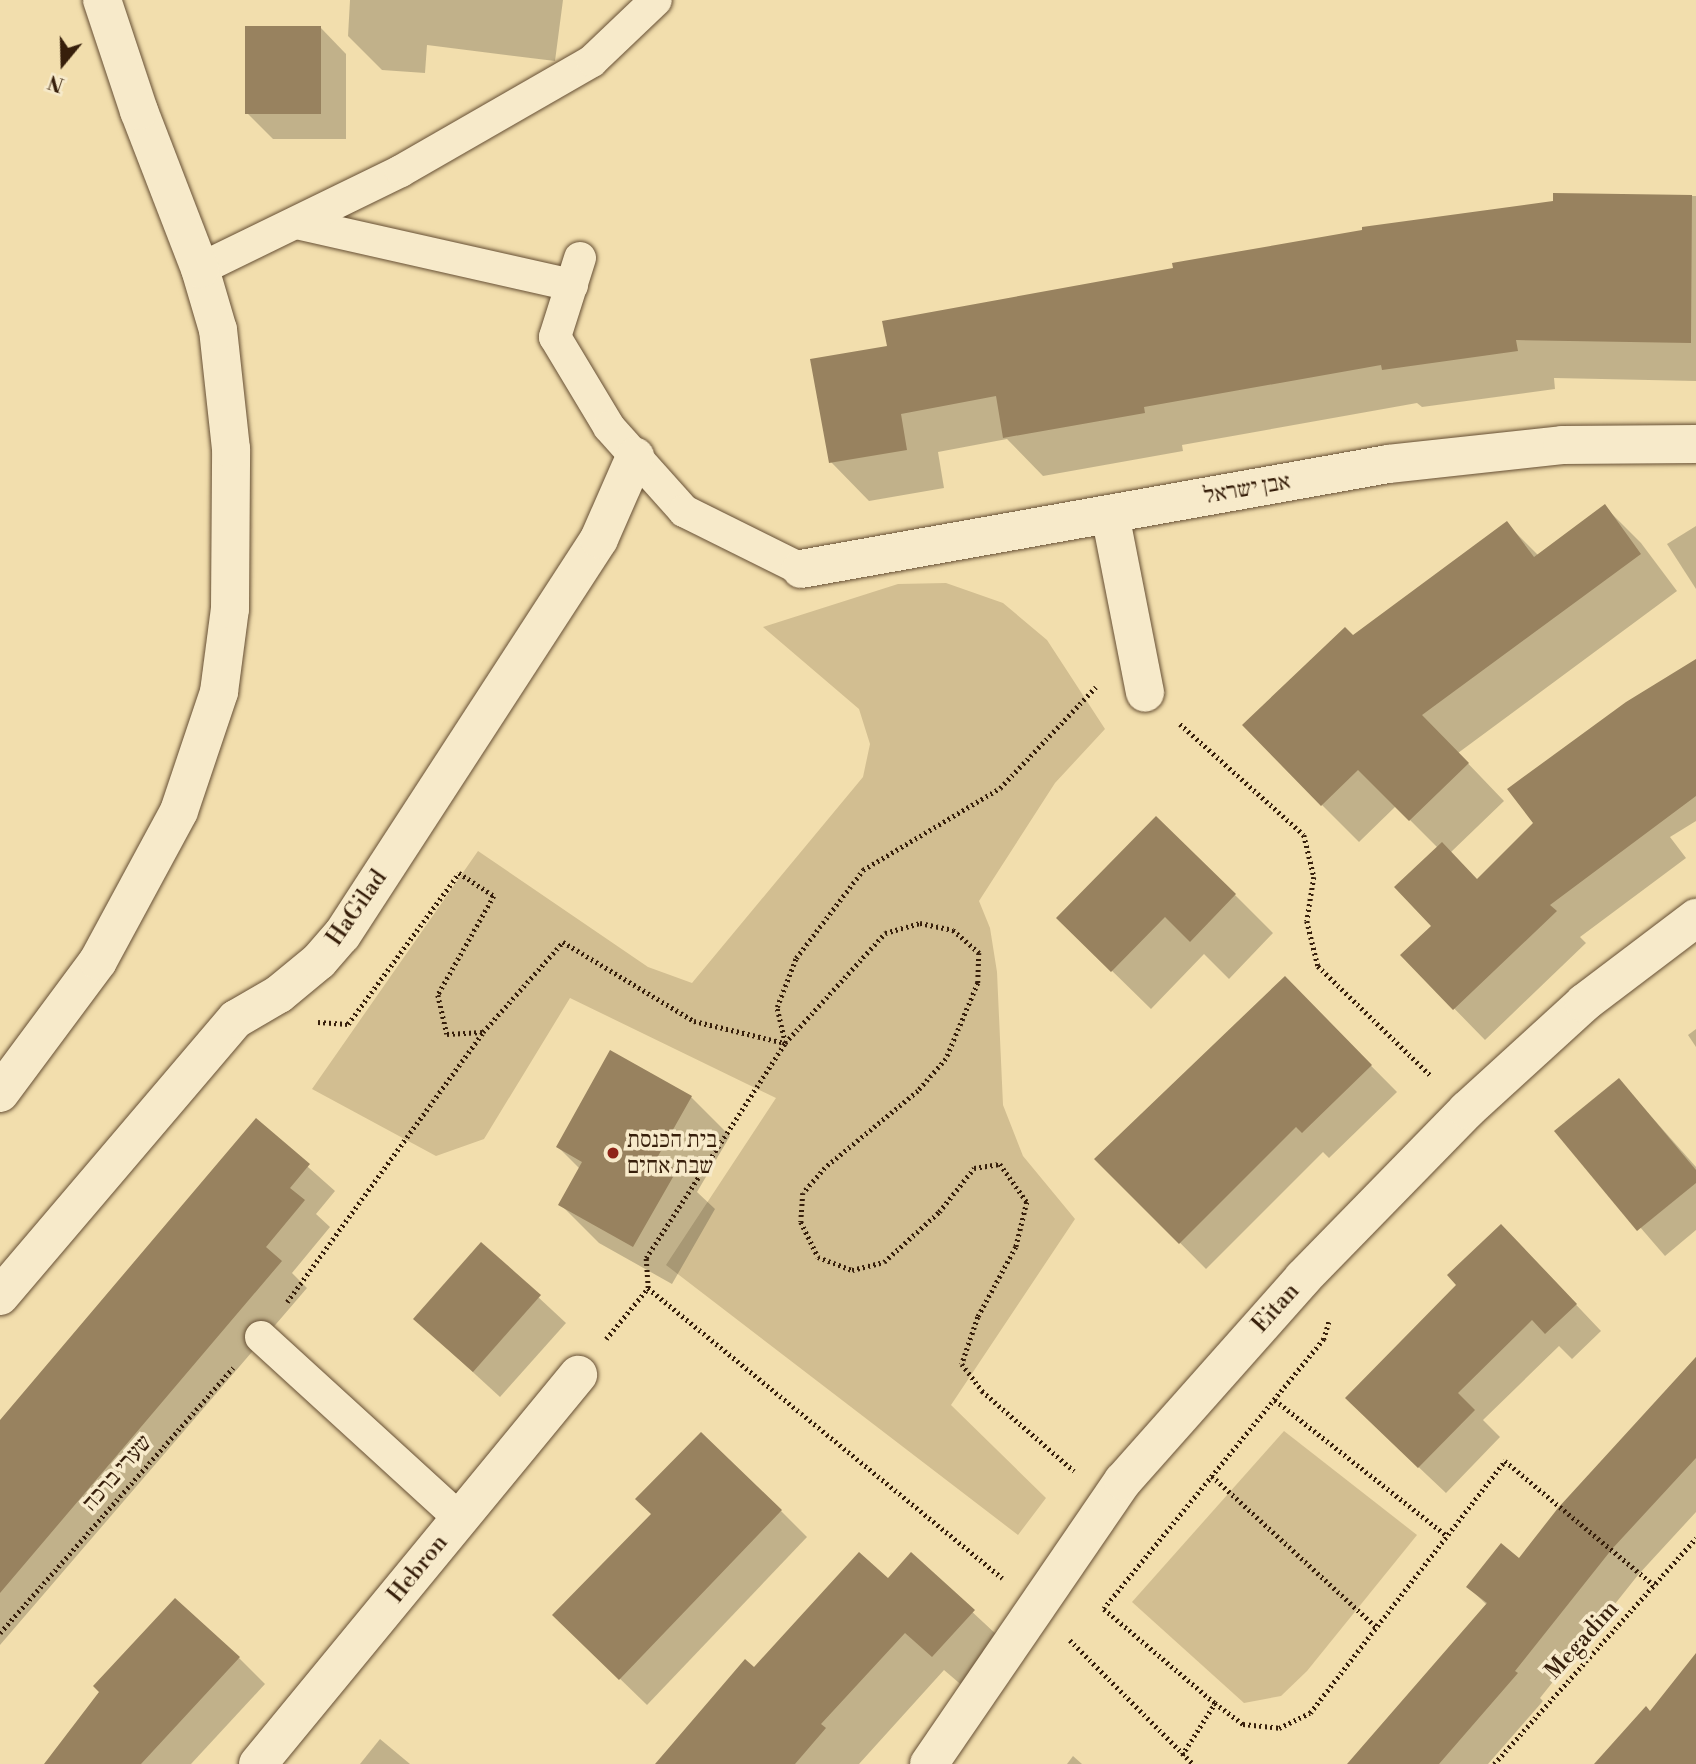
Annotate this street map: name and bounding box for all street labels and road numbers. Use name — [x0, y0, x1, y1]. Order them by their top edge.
street label: אבן ישראל — [1201, 468, 1293, 510]
street label: HaGilad — [321, 865, 393, 951]
street label: Eitan — [1247, 1278, 1305, 1338]
street label: שערי ברכה — [76, 1429, 158, 1517]
street label: Hebron — [382, 1529, 454, 1609]
street label: Megadim — [1540, 1595, 1624, 1685]

